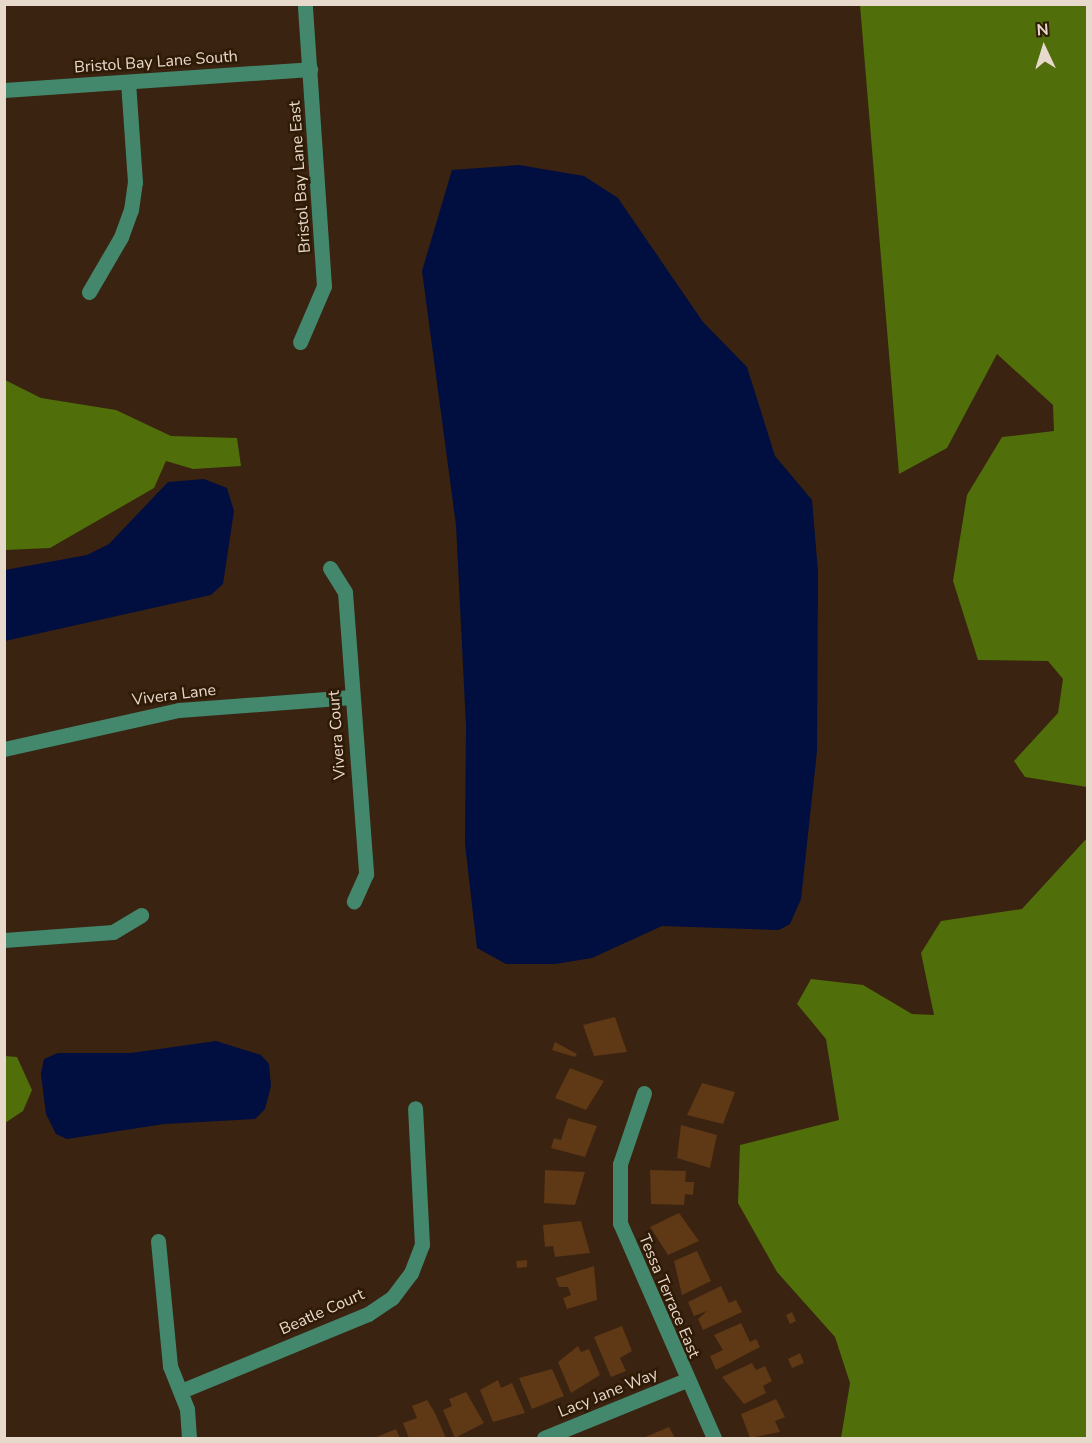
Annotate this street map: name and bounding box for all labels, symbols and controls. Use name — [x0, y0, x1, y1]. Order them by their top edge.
north arrow — [1014, 18, 1074, 78]
text: N — [1036, 19, 1049, 41]
street label: Bristol Bay Lane South — [74, 47, 238, 77]
street label: Bristol Bay Lane East — [285, 100, 315, 254]
street label: Vivera Lane — [131, 680, 217, 710]
street label: Vivera Court — [324, 690, 350, 780]
street label: Tessa Terrace East — [634, 1231, 704, 1361]
street label: Beatle Court — [277, 1285, 367, 1339]
street label: Lacy Jane Way — [555, 1364, 661, 1422]

